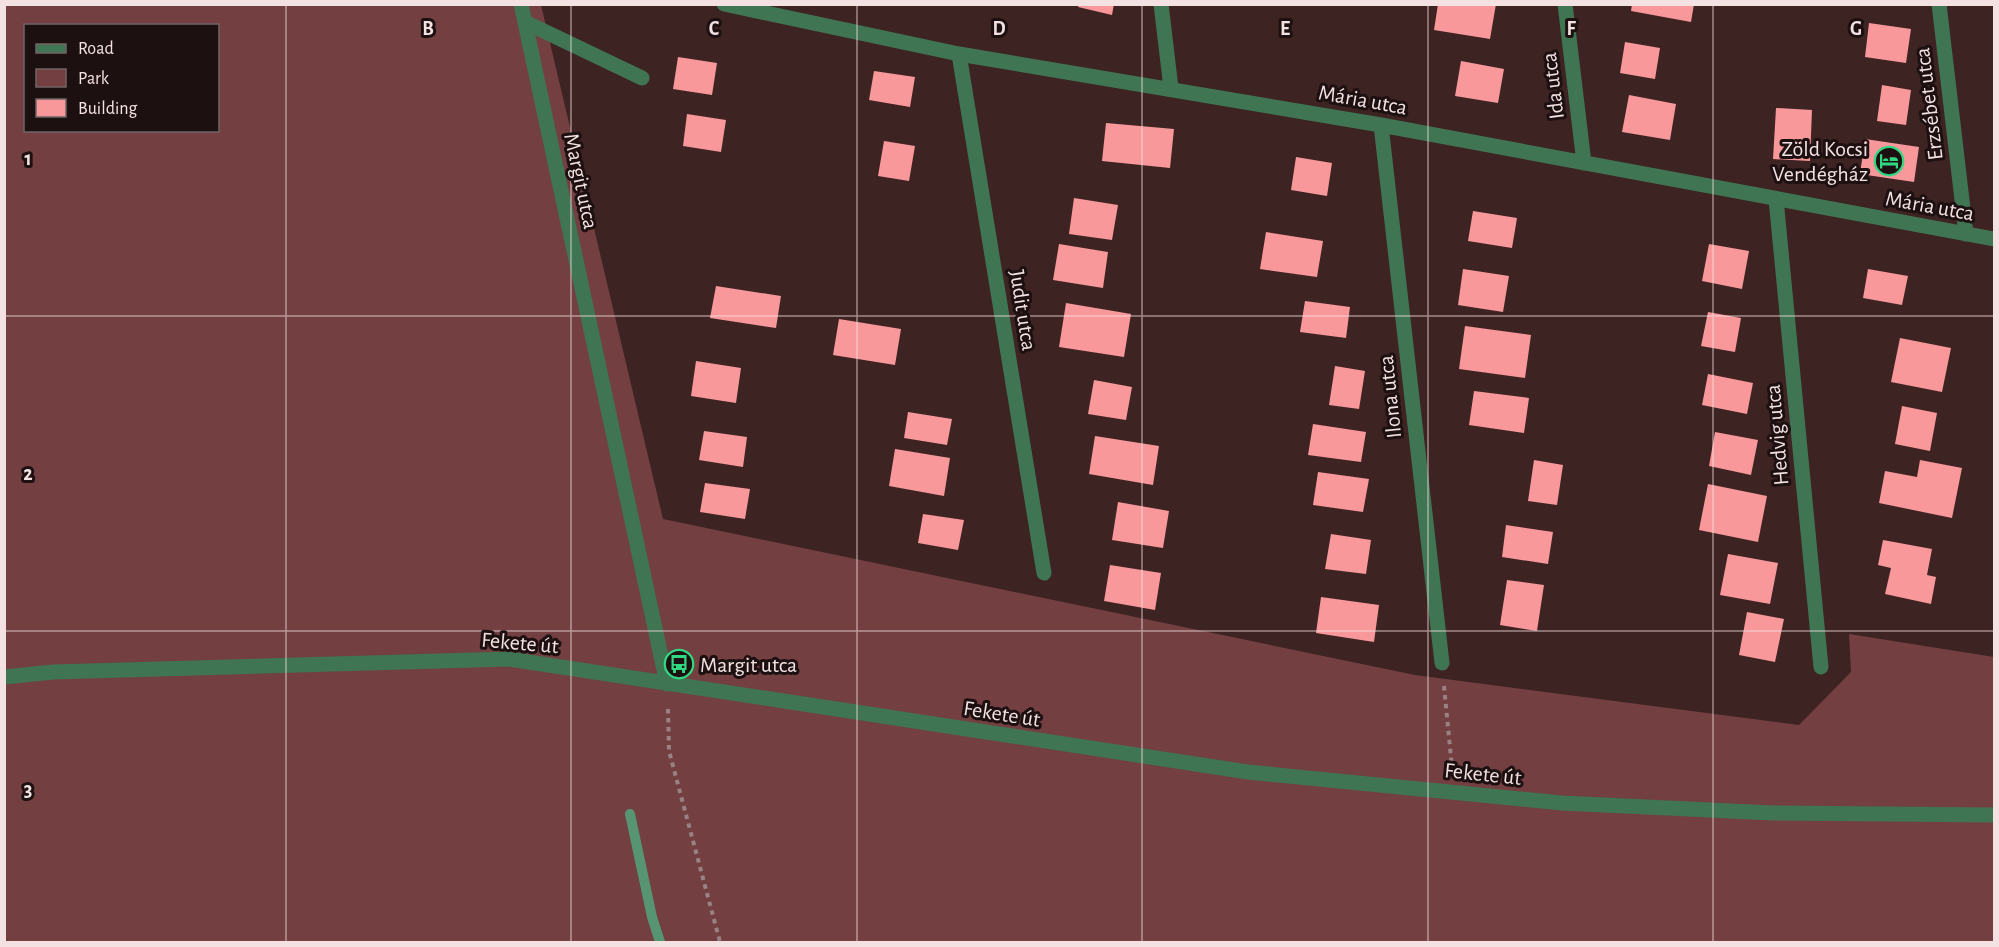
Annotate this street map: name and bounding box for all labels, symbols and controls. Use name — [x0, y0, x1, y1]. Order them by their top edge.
text: B — [422, 19, 434, 39]
text: C — [709, 19, 720, 39]
text: D — [992, 19, 1006, 39]
text: E — [1280, 19, 1290, 39]
text: F — [1566, 19, 1576, 39]
text: G — [1850, 19, 1862, 39]
legend — [24, 24, 219, 132]
text: Road — [78, 40, 114, 58]
street label: Erzsébet utca — [1911, 46, 1947, 161]
street label: Ida utca — [1538, 51, 1568, 120]
text: Park — [78, 70, 110, 88]
street label: Mária utca — [1317, 81, 1409, 119]
text: Building — [78, 100, 138, 118]
street label: Margit utca — [560, 131, 602, 231]
place label: Zöld Kocsi Vendégház — [1772, 138, 1868, 185]
hotel icon: Zöld Kocsi Vendégház — [1873, 145, 1905, 177]
text: 1 — [24, 149, 32, 169]
street label: Mária utca — [1884, 187, 1976, 225]
street label: Judit utca — [1006, 268, 1040, 352]
street label: Ilona utca — [1375, 354, 1405, 439]
street label: Hedvig utca — [1762, 383, 1792, 486]
text: 2 — [23, 464, 33, 484]
street label: Fekete út — [480, 629, 559, 657]
bus stop icon: Margit utca — [663, 648, 695, 680]
place label: Margit utca — [700, 654, 797, 676]
street label: Fekete út — [962, 697, 1042, 731]
street label: Fekete út — [1443, 759, 1523, 789]
text: 3 — [24, 780, 32, 800]

